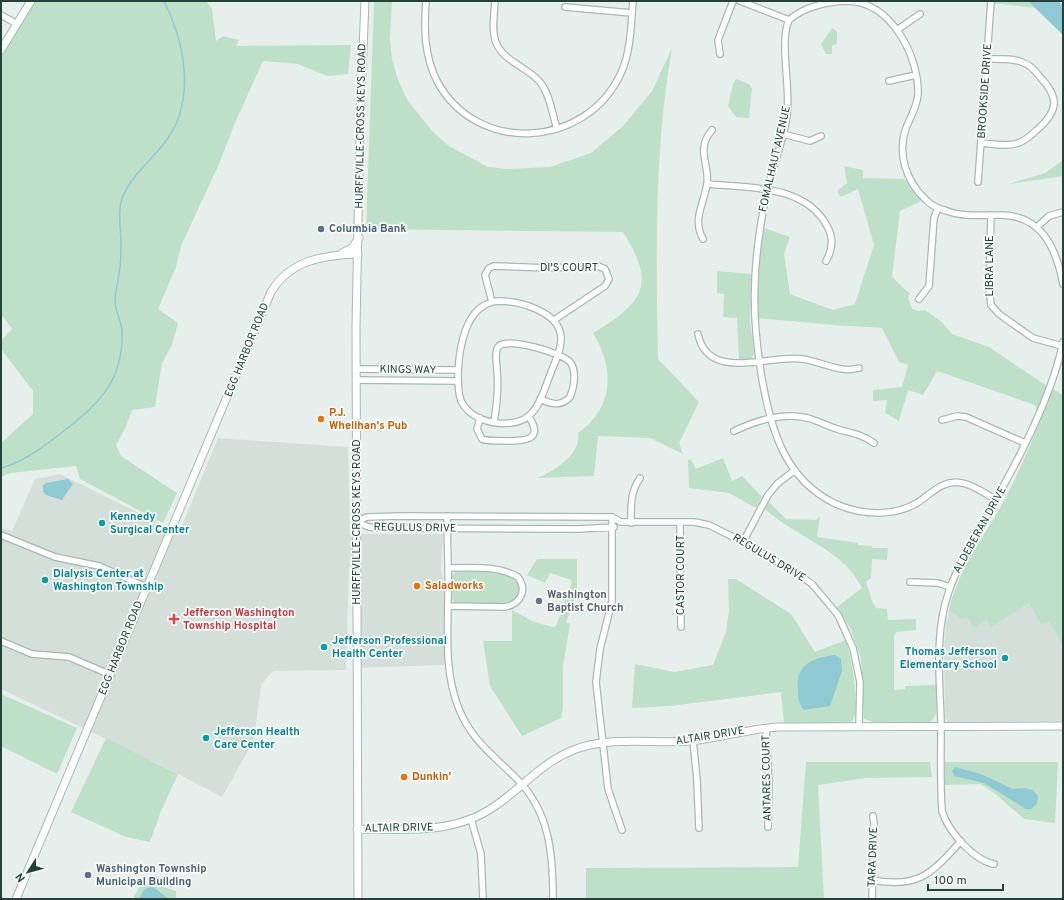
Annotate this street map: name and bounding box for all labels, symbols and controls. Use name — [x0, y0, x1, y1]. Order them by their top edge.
street label: HURFFVILLE-CROSS KEYS ROAD — [353, 43, 369, 209]
street label: BROOKSIDE DRIVE — [975, 43, 995, 139]
street label: FOMALHAUT AVENUE — [756, 105, 794, 213]
place label: Columbia Bank — [329, 222, 406, 236]
marker: Columbia Bank — [316, 224, 326, 234]
street label: LIBRA LANE — [983, 236, 997, 296]
street label: DI'S COURT — [540, 261, 598, 275]
street label: EGG HARBOR ROAD — [222, 301, 272, 399]
street label: KINGS WAY — [379, 363, 437, 377]
place label: P.J. Whelihan's Pub — [329, 406, 407, 433]
marker: P.J. Whelihan's Pub — [316, 414, 326, 424]
street label: HURFFVILLE-CROSS KEYS ROAD — [350, 439, 364, 605]
street label: ALDEBERAN DRIVE — [950, 484, 1010, 576]
place label: Kennedy Surgical Center — [110, 510, 190, 537]
marker: Kennedy Surgical Center — [97, 518, 107, 528]
street label: REGULUS DRIVE — [373, 520, 457, 536]
street label: REGULUS DRIVE — [730, 531, 808, 585]
street label: CASTOR COURT — [674, 535, 688, 615]
place label: Dialysis Center at Washington Township — [53, 567, 164, 594]
marker: Dialysis Center at Washington Township — [40, 575, 50, 585]
place label: Saladworks — [425, 579, 484, 593]
marker: Saladworks — [412, 581, 422, 591]
place label: Washington Baptist Church — [547, 588, 623, 615]
marker: Washington Baptist Church — [534, 596, 544, 606]
street label: EGG HARBOR ROAD — [96, 599, 146, 697]
place label: Jefferson Washington Township Hospital — [183, 606, 295, 633]
marker: Jefferson Washington Township Hospital — [168, 613, 180, 625]
place label: Jefferson Professional Health Center — [332, 634, 447, 661]
marker: Jefferson Professional Health Center — [319, 642, 329, 652]
place label: Thomas Jefferson Elementary School — [900, 645, 997, 672]
marker: Thomas Jefferson Elementary School — [1000, 653, 1010, 663]
street label: ALTAIR DRIVE — [675, 724, 745, 748]
place label: Jefferson Health Care Center — [214, 725, 300, 752]
marker: Jefferson Health Care Center — [201, 733, 211, 743]
street label: ANTARES COURT — [759, 735, 775, 821]
place label: Dunkin' — [412, 770, 452, 784]
marker: Dunkin' — [399, 772, 409, 782]
street label: ALTAIR DRIVE — [364, 820, 434, 836]
street label: TARA DRIVE — [865, 827, 881, 887]
north arrow — [8, 852, 48, 892]
place label: Washington Township Municipal Building — [96, 862, 207, 889]
scale bar — [928, 866, 1003, 892]
text: N — [13, 870, 29, 885]
marker: Washington Township Municipal Building — [83, 870, 93, 880]
text: 100 m — [934, 873, 967, 889]

